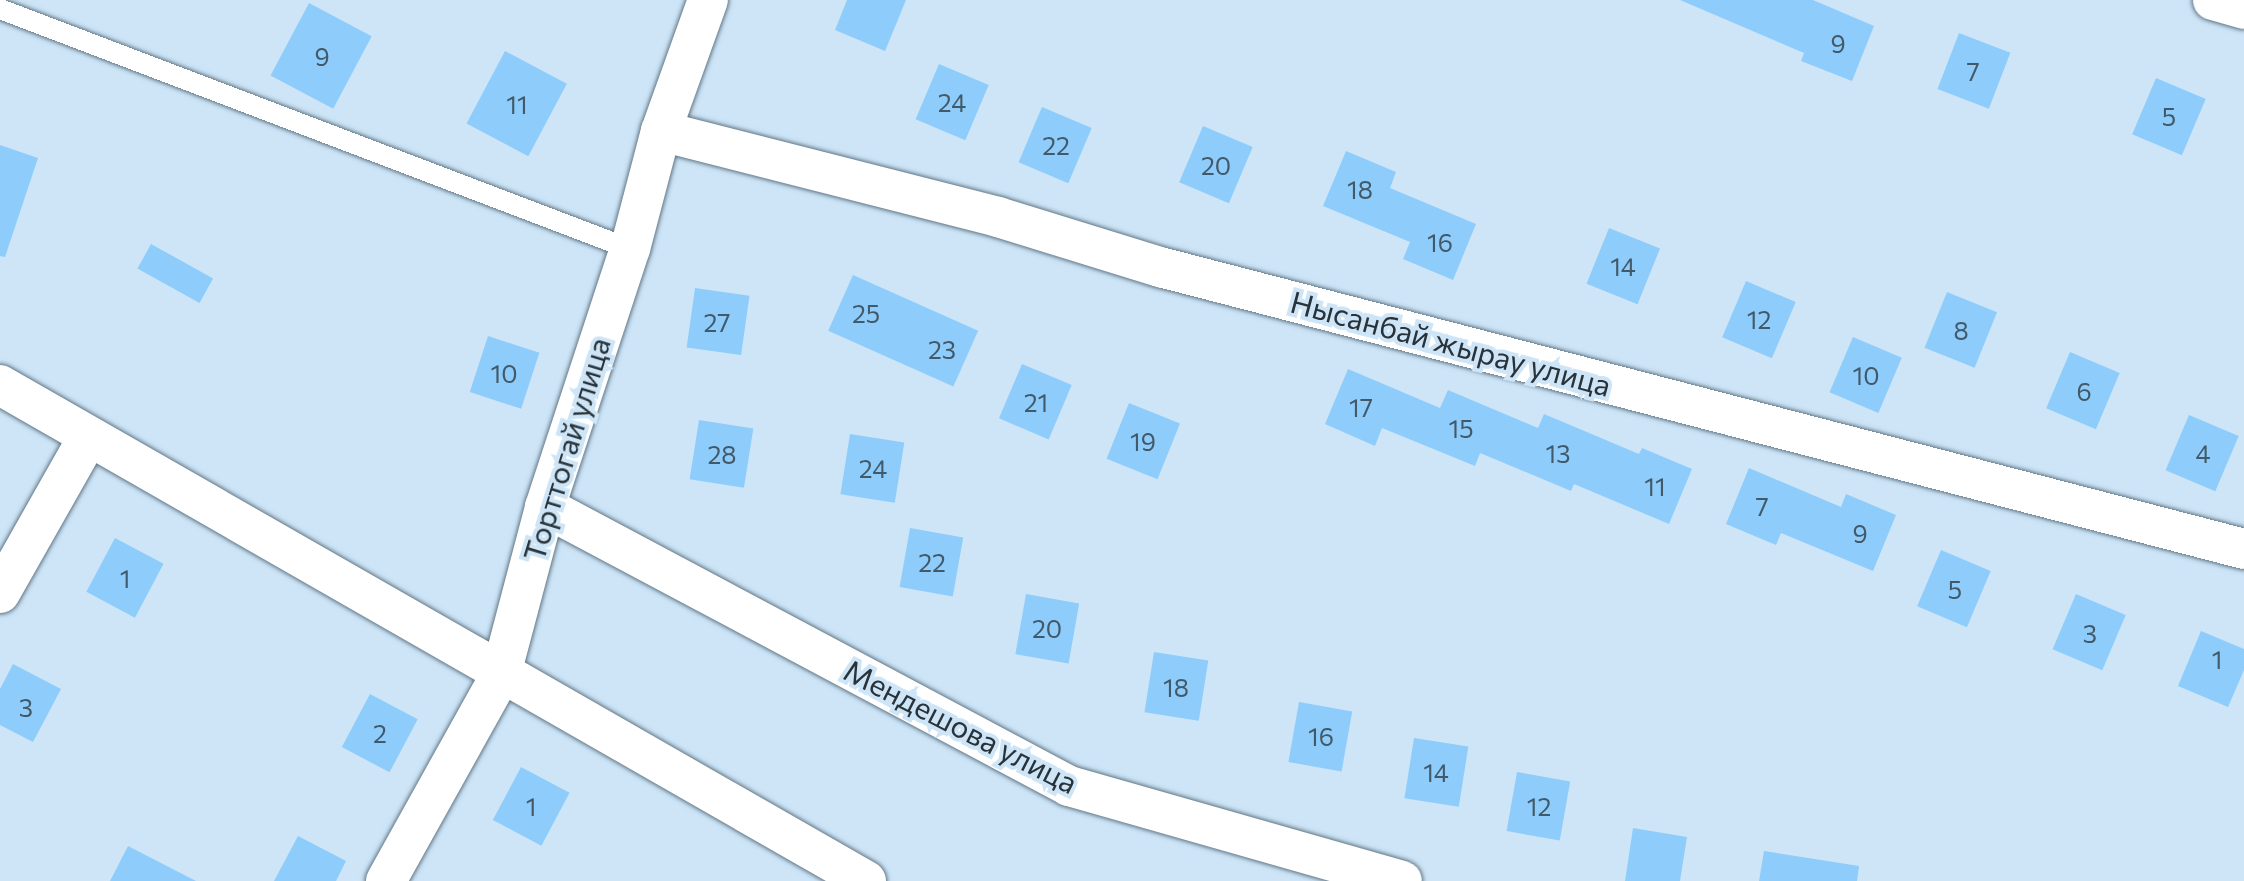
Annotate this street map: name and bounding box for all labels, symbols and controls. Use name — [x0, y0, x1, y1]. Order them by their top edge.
house number: 9 — [1830, 28, 1846, 58]
house number: 9 — [314, 41, 330, 71]
house number: 7 — [1966, 56, 1980, 86]
house number: 24 — [938, 87, 966, 117]
house number: 11 — [506, 89, 528, 119]
house number: 5 — [2162, 101, 2176, 131]
house number: 22 — [1042, 130, 1070, 160]
house number: 20 — [1201, 150, 1231, 180]
house number: 18 — [1347, 174, 1373, 204]
house number: 16 — [1427, 227, 1453, 257]
house number: 14 — [1610, 251, 1636, 281]
street label: Нысанбай жырау улица — [1287, 283, 1615, 403]
house number: 25 — [852, 298, 880, 328]
house number: 12 — [1747, 304, 1771, 334]
house number: 27 — [704, 307, 730, 337]
house number: 8 — [1953, 315, 1969, 345]
street label: Торттогай улица — [515, 333, 617, 565]
house number: 23 — [928, 334, 956, 364]
house number: 10 — [491, 358, 517, 388]
house number: 10 — [1853, 360, 1879, 390]
house number: 6 — [2076, 376, 2092, 406]
house number: 21 — [1024, 387, 1048, 417]
house number: 17 — [1349, 392, 1373, 422]
house number: 15 — [1448, 413, 1474, 443]
house number: 19 — [1130, 426, 1156, 456]
house number: 13 — [1546, 438, 1570, 468]
house number: 4 — [2196, 438, 2210, 468]
house number: 28 — [708, 439, 736, 469]
house number: 24 — [859, 453, 887, 483]
house number: 11 — [1644, 471, 1666, 501]
house number: 7 — [1755, 491, 1769, 521]
house number: 9 — [1852, 518, 1868, 548]
house number: 22 — [918, 547, 946, 577]
house number: 1 — [120, 563, 130, 593]
house number: 5 — [1948, 574, 1962, 604]
house number: 20 — [1032, 613, 1062, 643]
house number: 3 — [2083, 618, 2097, 648]
house number: 1 — [2212, 644, 2222, 674]
street label: Мендешова улица — [838, 652, 1084, 800]
house number: 18 — [1163, 672, 1189, 702]
house number: 3 — [19, 692, 33, 722]
house number: 2 — [373, 718, 387, 748]
house number: 16 — [1308, 721, 1334, 751]
house number: 14 — [1423, 757, 1449, 787]
house number: 1 — [526, 791, 536, 821]
house number: 12 — [1527, 791, 1551, 821]

